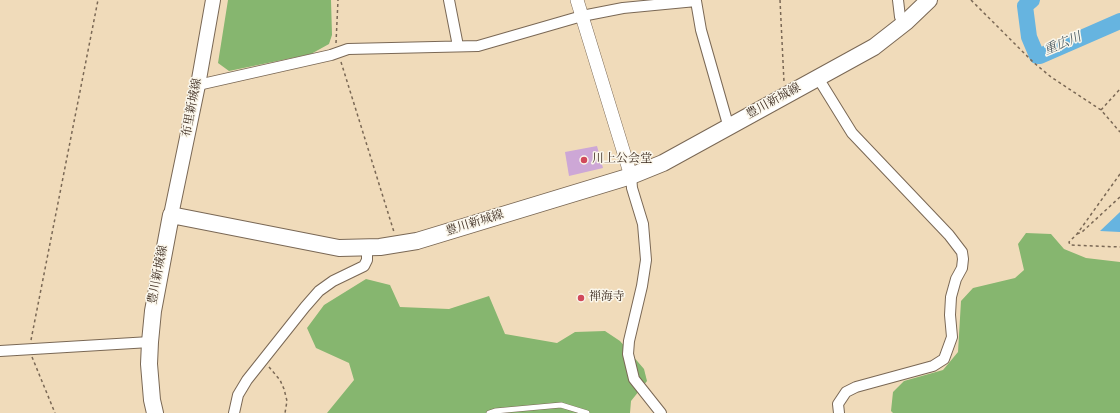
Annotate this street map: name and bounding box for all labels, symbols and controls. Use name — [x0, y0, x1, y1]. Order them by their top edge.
water label: 重広川 — [1042, 30, 1084, 60]
street label: 布里新城線 — [180, 77, 206, 139]
street label: 豊川新城線 — [744, 81, 804, 123]
place label: 川上公会堂 — [592, 153, 652, 167]
marker: 川上公会堂 — [579, 155, 589, 165]
street label: 豊川新城線 — [444, 208, 506, 240]
street label: 豊川新城線 — [146, 244, 172, 306]
place label: 禅海寺 — [589, 291, 625, 305]
marker: 禅海寺 — [576, 293, 586, 303]

